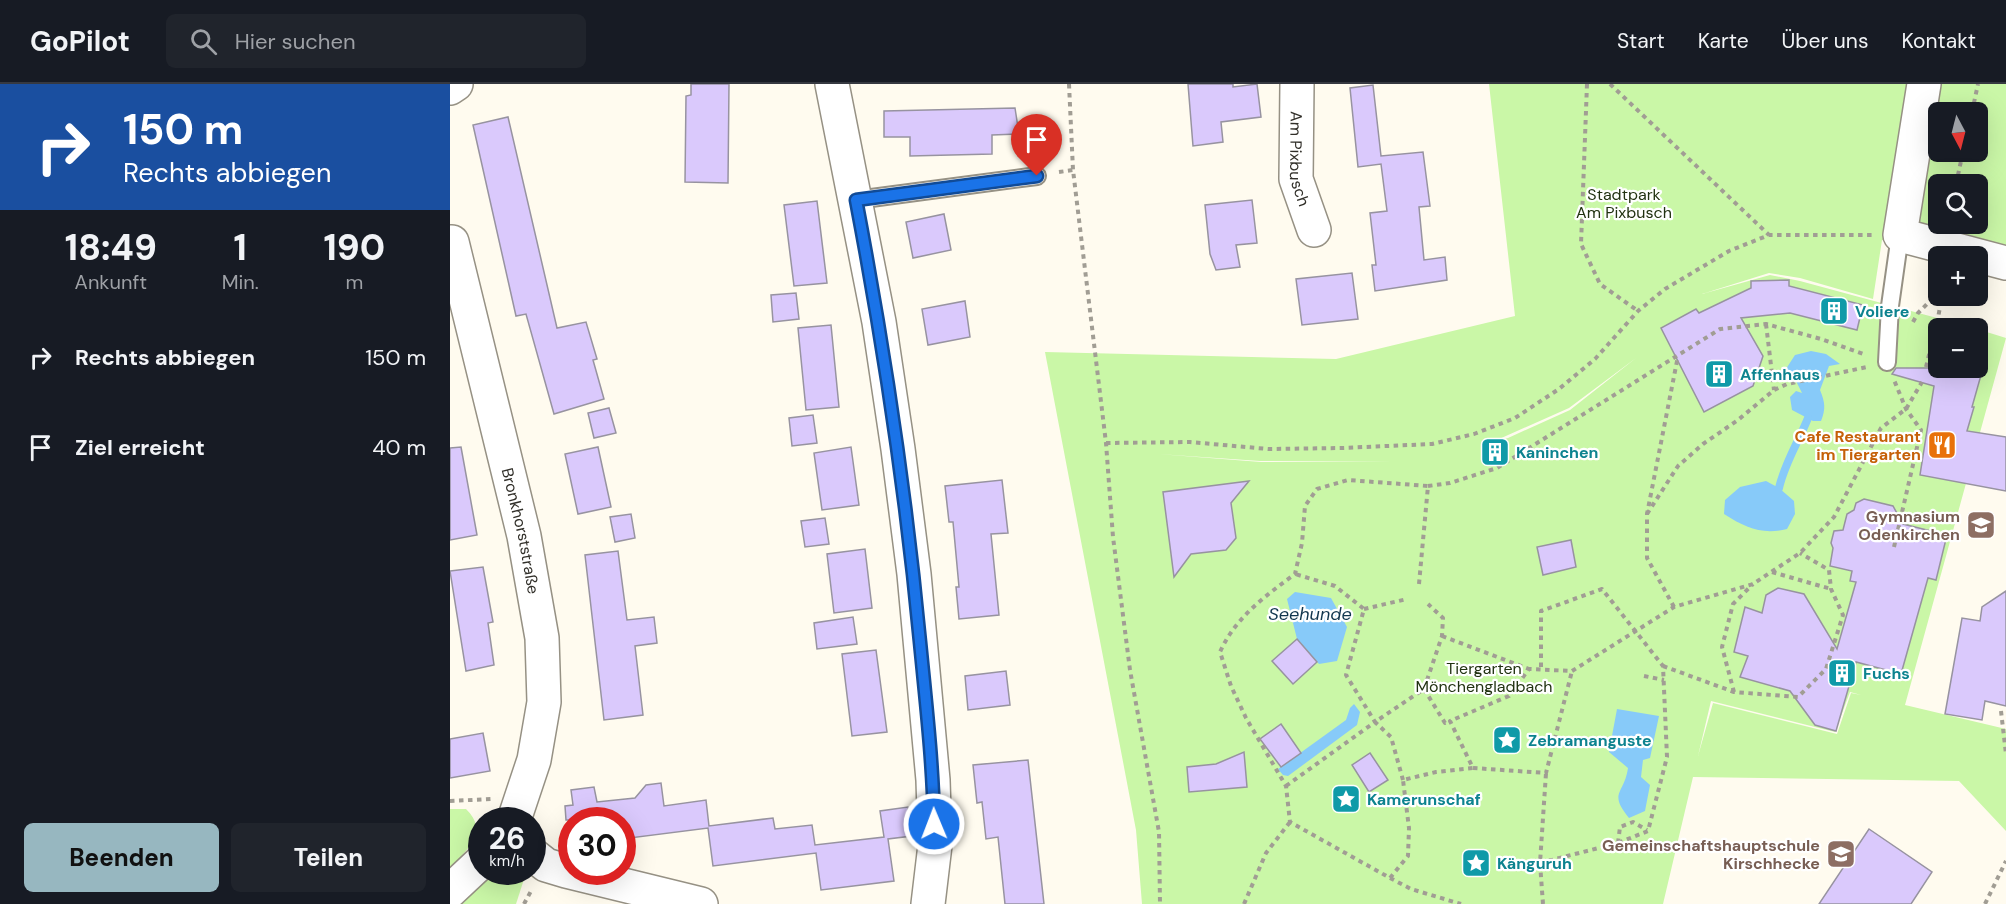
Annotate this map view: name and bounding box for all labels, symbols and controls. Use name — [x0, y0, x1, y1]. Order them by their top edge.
search box — [166, 14, 586, 68]
text: GoPilot — [30, 23, 130, 60]
icon: search — [187, 25, 220, 58]
text: Hier suchen — [235, 27, 356, 56]
text: Start — [1617, 27, 1665, 55]
text: Karte — [1698, 27, 1749, 55]
text: Über uns — [1782, 27, 1868, 55]
text: Kontakt — [1901, 27, 1976, 55]
text: 150 m — [123, 102, 243, 157]
north arrow — [1928, 102, 1988, 162]
map controls — [1928, 102, 1988, 378]
icon: right — [24, 108, 102, 186]
street label: Am Pixbusch — [1285, 111, 1315, 209]
pin — [1011, 114, 1062, 176]
icon: arrive — [1020, 123, 1053, 156]
text: Rechts abbiegen — [123, 155, 331, 190]
button: search — [1928, 174, 1988, 234]
park label: Stadtpark Am Pixbusch — [1576, 184, 1672, 223]
text: 18:49 — [65, 224, 157, 271]
text: 1 — [234, 224, 247, 271]
text: 190 — [324, 224, 385, 271]
button: + — [1928, 246, 1988, 306]
text: Ankunft — [75, 269, 147, 295]
text: Min. — [222, 269, 259, 295]
text: m — [345, 269, 363, 295]
building icon: Voliere — [1818, 295, 1850, 327]
place label: Voliere — [1855, 301, 1909, 322]
button: − — [1928, 318, 1988, 378]
icon: right — [24, 341, 57, 374]
text: Rechts abbiegen — [75, 343, 255, 372]
text: 150 m — [365, 343, 426, 372]
building icon: Affenhaus — [1703, 358, 1735, 390]
place label: Affenhaus — [1740, 364, 1820, 385]
place label: Cafe Restaurant im Tiergarten — [1794, 426, 1921, 465]
restaurant icon: Cafe Restaurant im Tiergarten — [1926, 429, 1958, 461]
icon: arrive — [24, 431, 57, 464]
text: Ziel erreicht — [75, 433, 205, 462]
text: 40 m — [372, 433, 426, 462]
building icon: Kaninchen — [1479, 436, 1511, 468]
place label: Kaninchen — [1516, 442, 1598, 463]
street label: Bronkhorststraße — [497, 466, 544, 596]
place label: Gymnasium Odenkirchen — [1858, 506, 1960, 545]
school or university icon: Gymnasium Odenkirchen — [1965, 509, 1997, 541]
water label: Seehunde — [1268, 602, 1352, 626]
building icon: Fuchs — [1826, 657, 1858, 689]
park label: Tiergarten Mönchengladbach — [1415, 658, 1553, 697]
place label: Fuchs — [1863, 663, 1910, 684]
place icon: Zebramanguste — [1491, 724, 1523, 756]
place label: Zebramanguste — [1528, 730, 1652, 751]
place icon: Kamerunschaf — [1330, 783, 1362, 815]
place label: Kamerunschaf — [1367, 789, 1481, 810]
position arrow — [902, 792, 966, 856]
speed limit sign: 30 — [558, 807, 636, 885]
text: 26 — [489, 819, 525, 858]
button: Beenden — [24, 823, 219, 892]
button: Teilen — [231, 823, 426, 892]
place label: Gemeinschaftshauptschule Kirschhecke — [1602, 835, 1820, 874]
school or university icon: Gemeinschaftshauptschule Kirschhecke — [1825, 838, 1857, 870]
place icon: Känguruh — [1460, 847, 1492, 879]
text: km/h — [489, 851, 525, 871]
place label: Känguruh — [1497, 853, 1572, 874]

